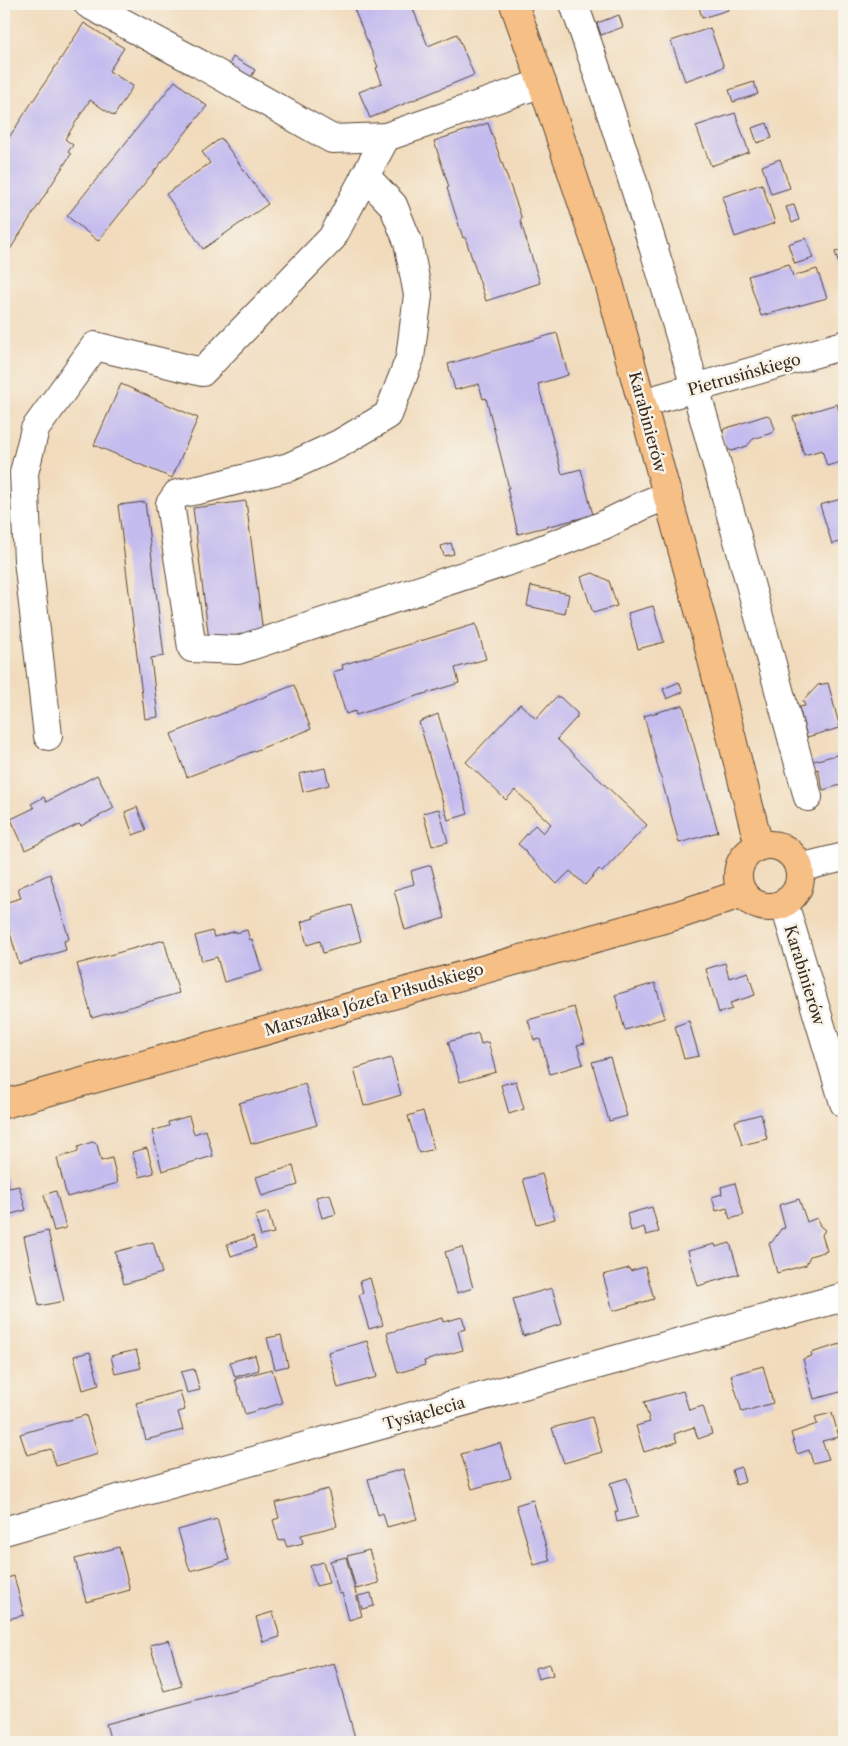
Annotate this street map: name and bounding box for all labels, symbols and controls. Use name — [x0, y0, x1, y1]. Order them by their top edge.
street label: Pietrusińskiego — [685, 348, 803, 400]
street label: Karabinierów — [625, 369, 671, 475]
street label: Karabinierów — [780, 923, 830, 1028]
street label: Marszałka Józefa Piłsudskiego — [262, 958, 486, 1040]
street label: Tysiąclecia — [381, 1392, 468, 1434]

